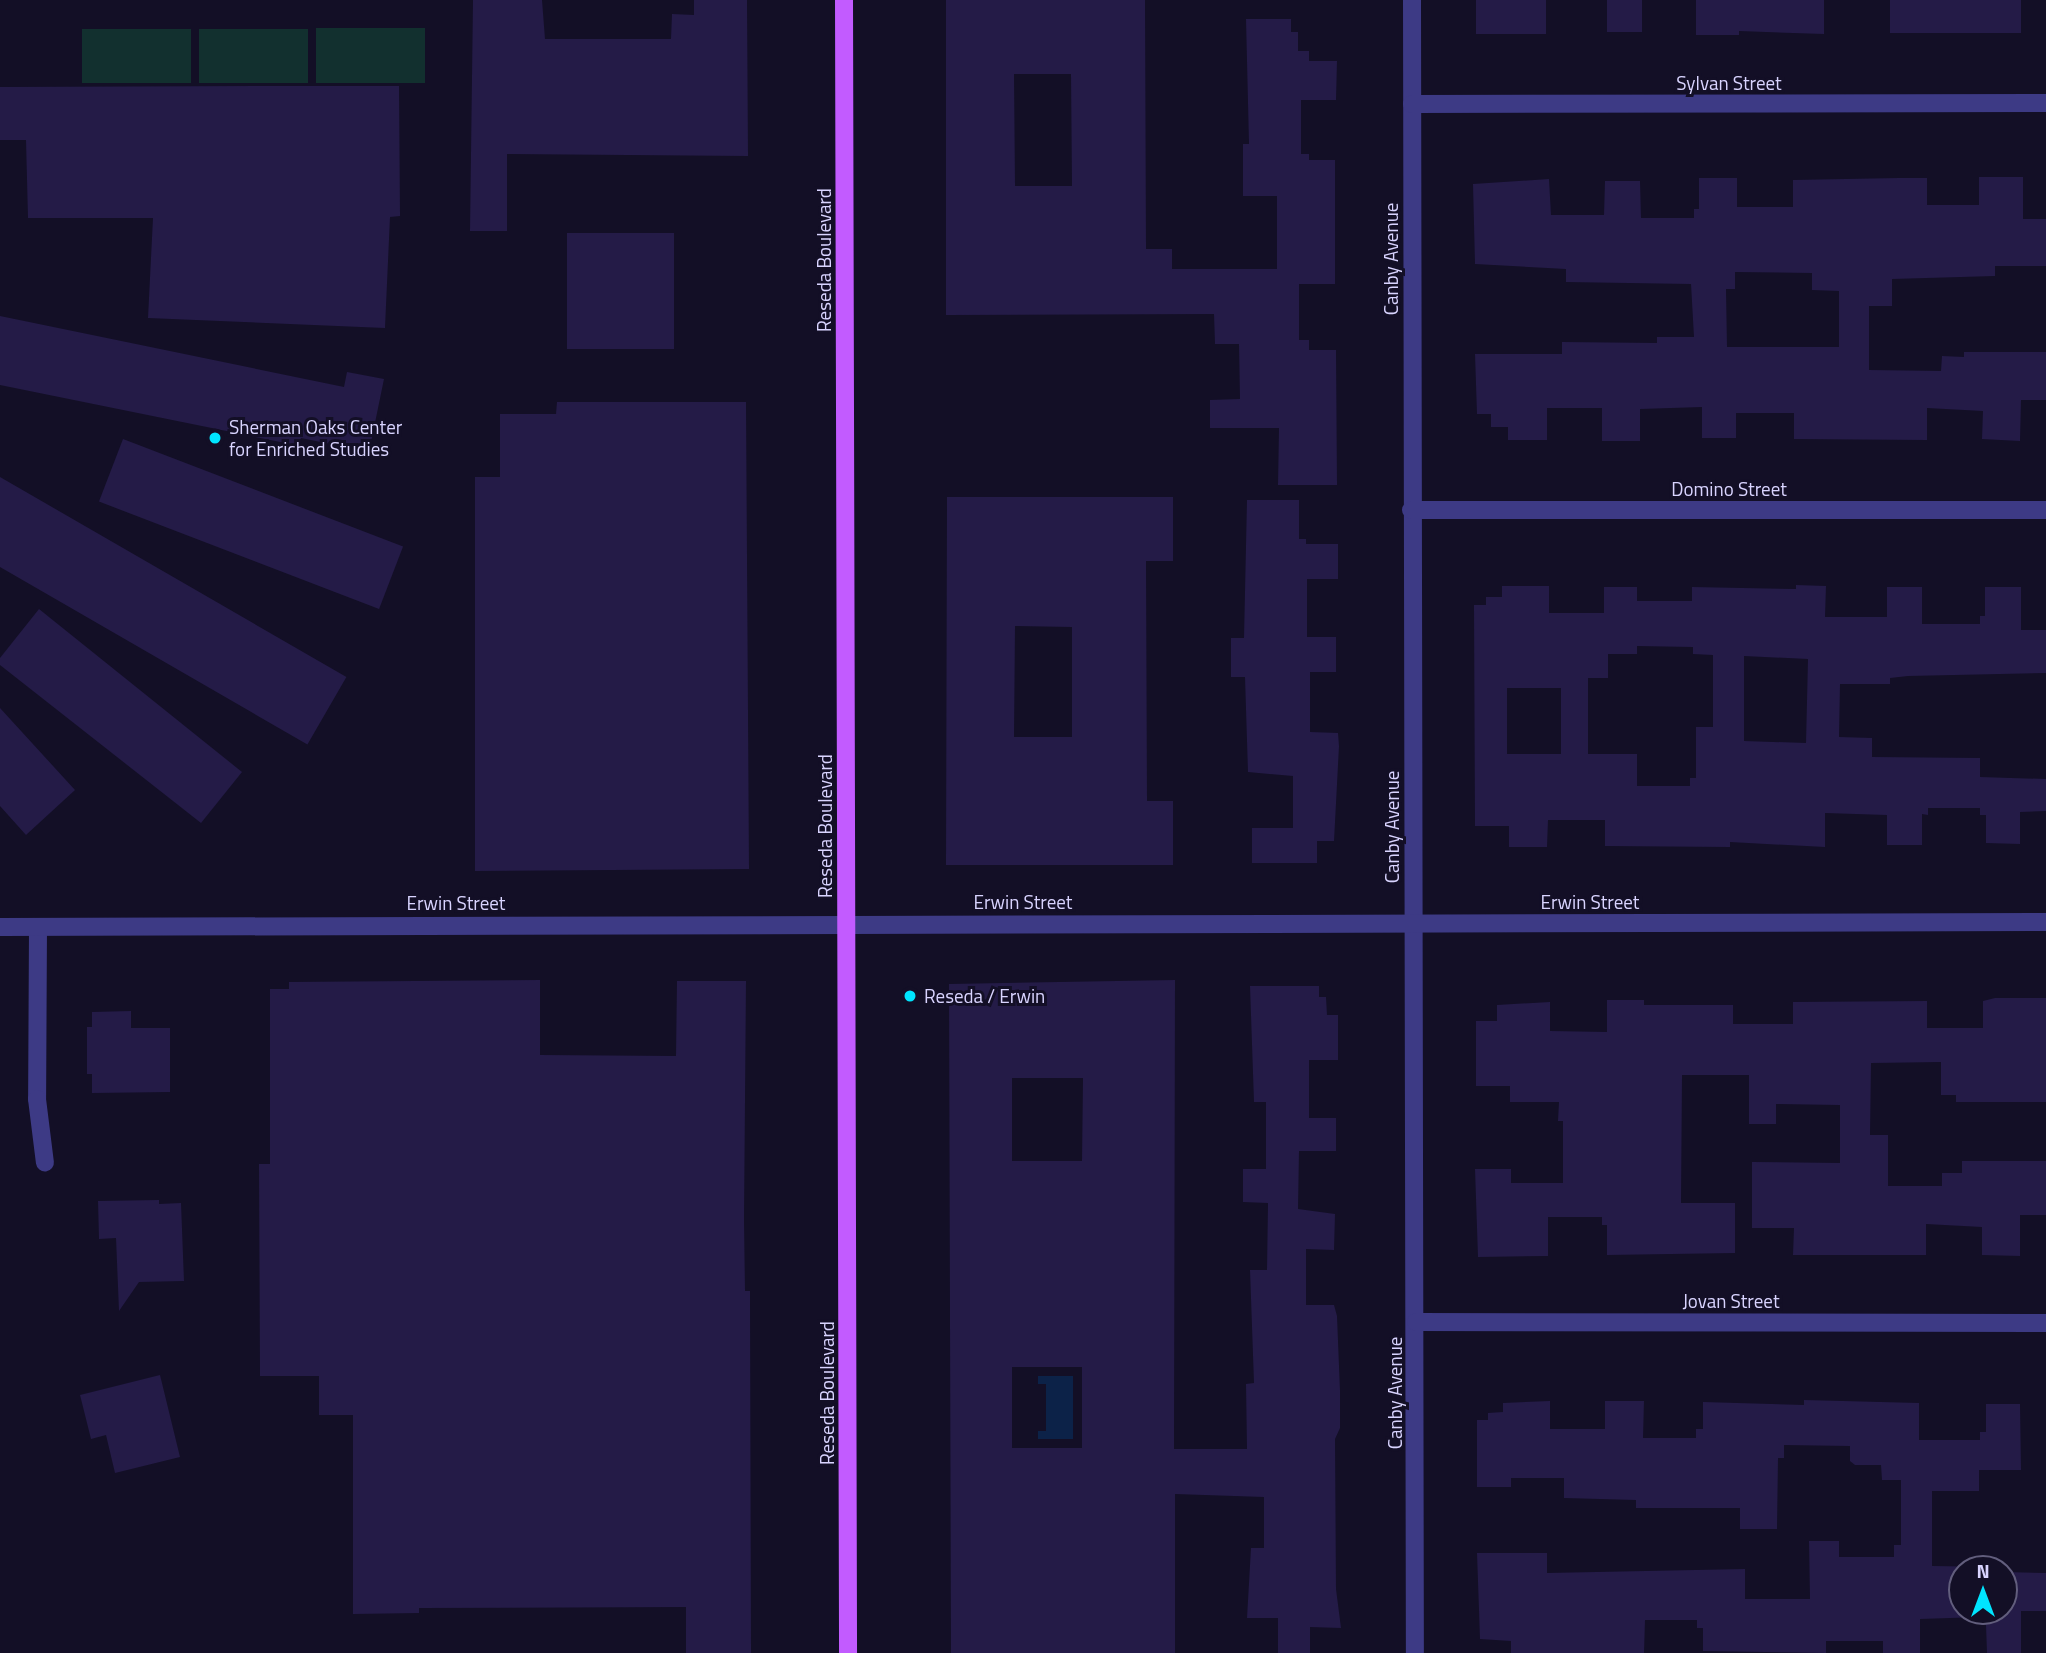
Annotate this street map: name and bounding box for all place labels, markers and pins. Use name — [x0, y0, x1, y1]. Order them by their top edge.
place label: Sherman Oaks Center for Enriched Studies — [229, 416, 402, 460]
marker: Sherman Oaks Center for Enriched Studies — [207, 430, 223, 446]
place label: Reseda / Erwin — [924, 985, 1045, 1007]
marker: Reseda / Erwin — [902, 988, 918, 1004]

